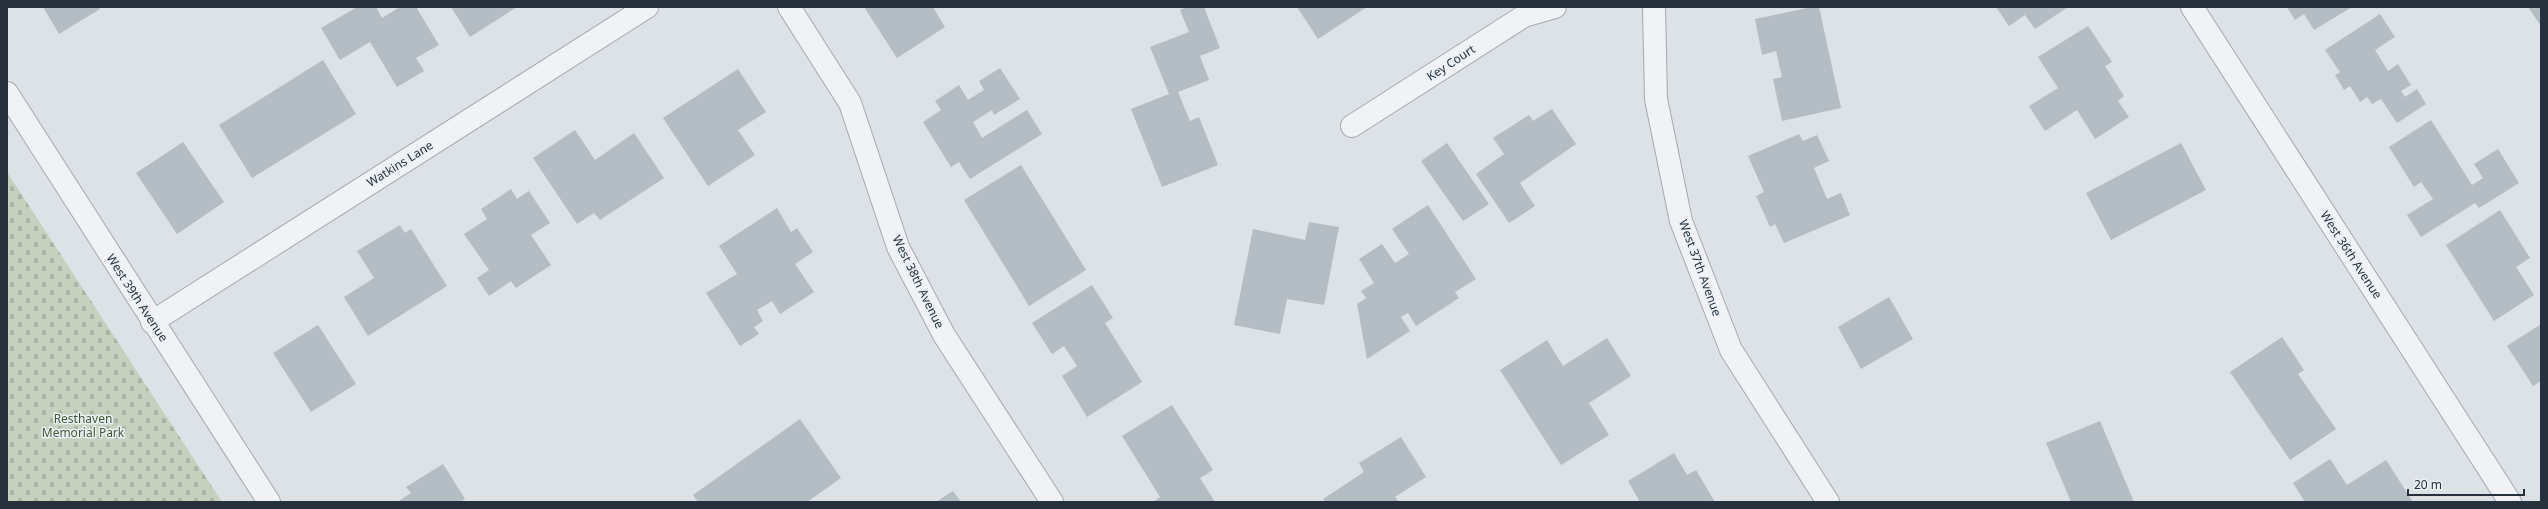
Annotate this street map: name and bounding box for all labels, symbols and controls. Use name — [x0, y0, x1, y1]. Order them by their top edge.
street label: Key Court — [1423, 40, 1479, 85]
street label: Watkins Lane — [363, 136, 436, 191]
street label: West 36th Avenue — [2317, 207, 2386, 302]
street label: West 37th Avenue — [1675, 217, 1726, 319]
street label: West 38th Avenue — [889, 232, 948, 331]
street label: West 39th Avenue — [103, 250, 172, 345]
park label: Resthaven Memorial Park — [42, 410, 125, 441]
scale bar — [2408, 471, 2524, 497]
text: 20 m — [2414, 476, 2442, 493]

